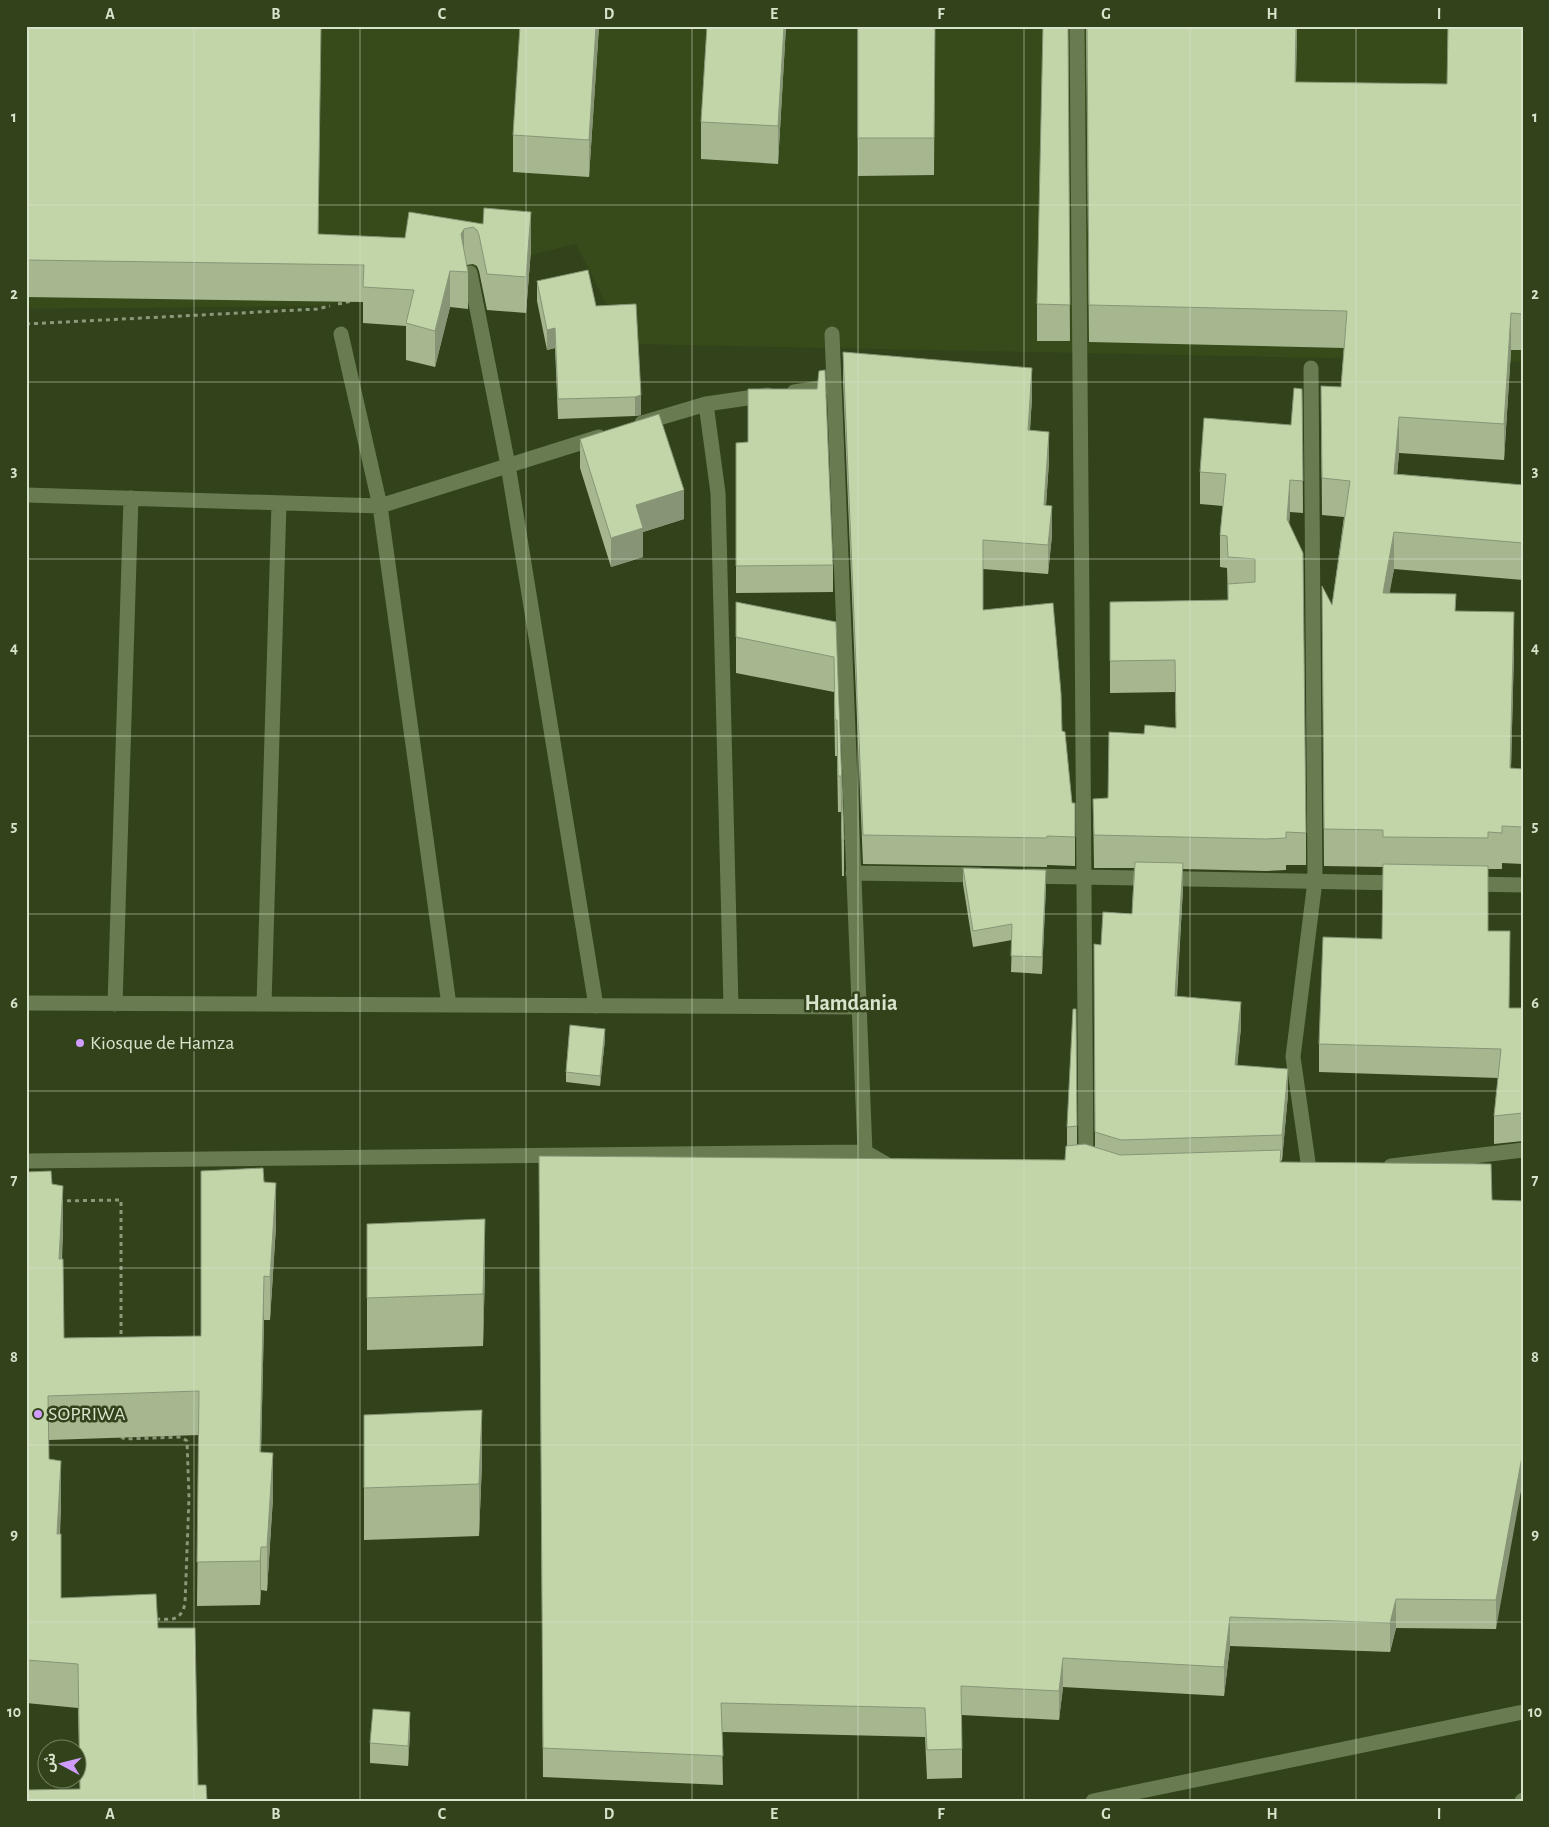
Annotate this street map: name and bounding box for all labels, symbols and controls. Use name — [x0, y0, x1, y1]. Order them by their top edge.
text: A — [105, 6, 115, 22]
text: B — [271, 6, 281, 22]
text: C — [438, 6, 447, 22]
text: D — [604, 6, 615, 22]
text: E — [770, 6, 778, 22]
text: F — [937, 6, 945, 22]
text: G — [1101, 6, 1111, 22]
text: H — [1266, 6, 1278, 22]
text: I — [1437, 6, 1441, 22]
text: 1 — [11, 109, 17, 125]
text: 1 — [1532, 109, 1538, 125]
text: 2 — [10, 286, 18, 302]
text: 2 — [1531, 286, 1539, 302]
text: 3 — [11, 463, 18, 479]
text: 3 — [1532, 463, 1539, 479]
text: 4 — [10, 640, 18, 656]
text: 4 — [1531, 640, 1539, 656]
text: 5 — [11, 818, 18, 834]
text: 5 — [1532, 818, 1539, 834]
district label: Hamdania — [804, 992, 898, 1014]
text: 6 — [10, 995, 18, 1011]
text: 6 — [1531, 995, 1539, 1011]
place label: Kiosque de Hamza — [90, 1033, 235, 1053]
marker: Kiosque de Hamza — [74, 1037, 86, 1049]
text: 7 — [11, 1172, 18, 1188]
text: 7 — [1532, 1172, 1539, 1188]
text: 8 — [10, 1349, 18, 1365]
text: 8 — [1531, 1349, 1539, 1365]
place label: SOPRIWA — [48, 1404, 126, 1424]
marker: SOPRIWA — [32, 1408, 44, 1420]
text: 9 — [10, 1526, 18, 1542]
text: 9 — [1531, 1526, 1539, 1542]
text: 10 — [7, 1704, 21, 1720]
text: 10 — [1528, 1704, 1542, 1720]
north arrow — [38, 1740, 88, 1790]
text: ش — [42, 1752, 58, 1773]
text: A — [105, 1806, 115, 1822]
text: B — [271, 1806, 281, 1822]
text: C — [438, 1806, 447, 1822]
text: D — [604, 1806, 615, 1822]
text: E — [770, 1806, 778, 1822]
text: F — [937, 1806, 945, 1822]
text: G — [1101, 1806, 1111, 1822]
text: H — [1266, 1806, 1278, 1822]
text: I — [1437, 1806, 1441, 1822]

